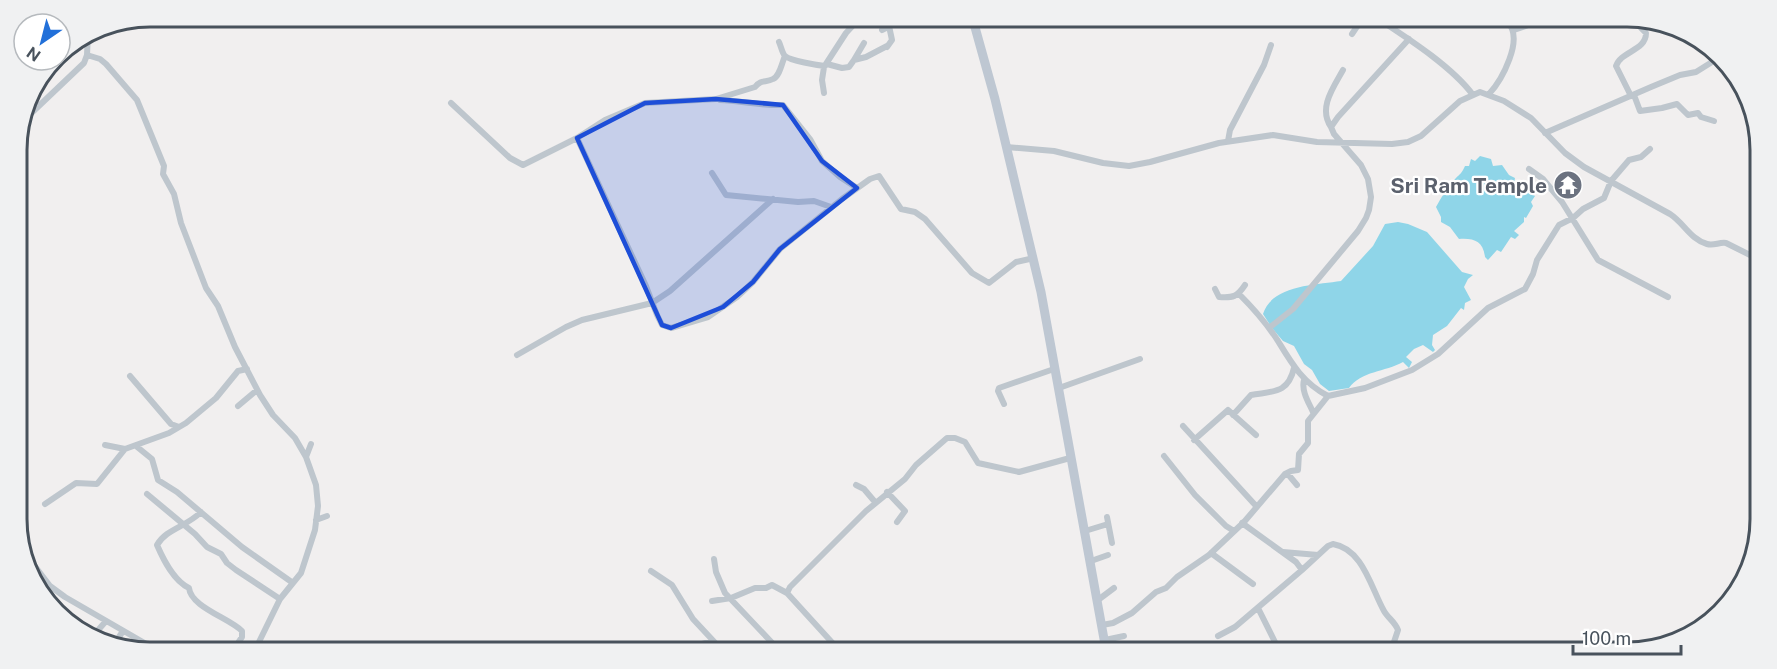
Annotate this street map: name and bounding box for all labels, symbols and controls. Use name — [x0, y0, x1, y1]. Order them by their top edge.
north arrow — [12, 12, 72, 72]
text: N — [23, 43, 44, 65]
temple icon: Sri Ram Temple — [1552, 169, 1584, 201]
place label: Sri Ram Temple — [1390, 173, 1547, 198]
scale bar — [1573, 618, 1681, 656]
text: 100 m — [1582, 628, 1631, 649]

